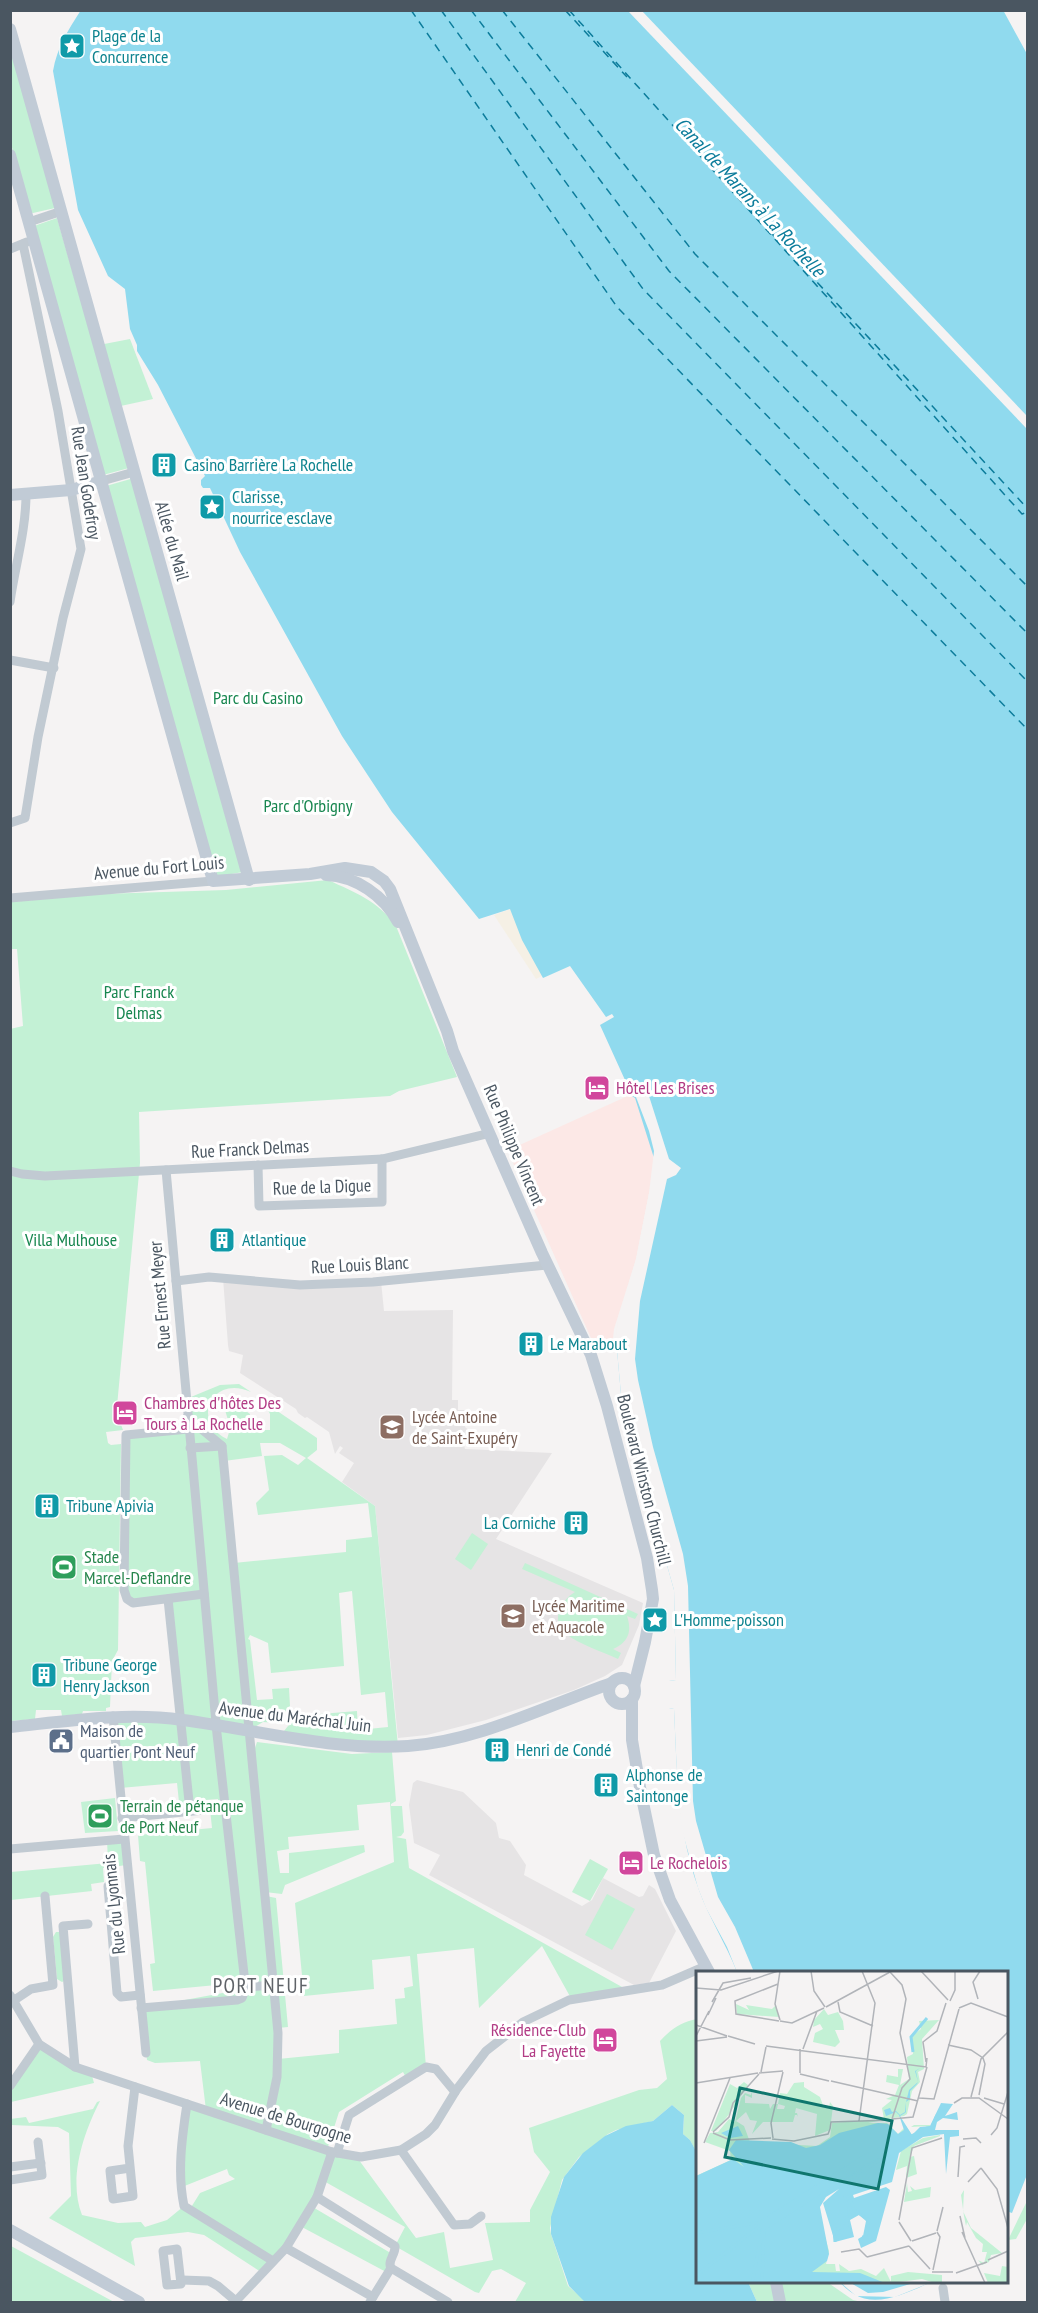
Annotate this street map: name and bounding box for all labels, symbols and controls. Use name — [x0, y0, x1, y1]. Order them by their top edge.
place label: Plage de la Concurrence — [92, 24, 168, 68]
place icon: Plage de la Concurrence — [57, 31, 87, 61]
water label: Canal de Marans à La Rochelle — [669, 112, 832, 284]
street label: Rue Jean Godefroy — [66, 425, 107, 541]
building icon: Casino Barrière La Rochelle — [149, 450, 179, 480]
place label: Casino Barrière La Rochelle — [184, 453, 353, 476]
place label: Clarisse, nourrice esclave — [232, 485, 332, 529]
place icon: Clarisse, nourrice esclave — [197, 492, 227, 522]
street label: Allée du Mail — [150, 498, 195, 584]
park label: Parc du Casino — [213, 686, 303, 709]
park label: Parc d'Orbigny — [263, 794, 353, 817]
street label: Avenue du Fort Louis — [93, 850, 225, 885]
park label: Parc Franck Delmas — [104, 980, 174, 1024]
hotel icon: Hôtel Les Brises — [582, 1073, 612, 1103]
place label: Hôtel Les Brises — [616, 1076, 715, 1099]
street label: Rue Philippe Vincent — [479, 1081, 550, 1209]
street label: Rue Franck Delmas — [190, 1134, 310, 1163]
street label: Rue de la Digue — [272, 1173, 372, 1200]
building icon: Atlantique — [207, 1225, 237, 1255]
park label: Villa Mulhouse — [24, 1228, 117, 1251]
place label: Atlantique — [242, 1228, 306, 1251]
street label: Rue Ernest Meyer — [143, 1240, 176, 1350]
street label: Rue Louis Blanc — [310, 1250, 410, 1279]
building icon: Le Marabout — [516, 1329, 546, 1359]
place label: Le Marabout — [550, 1332, 627, 1355]
place label: Chambres d'hôtes Des Tours à La Rochelle — [144, 1391, 281, 1435]
street label: Boulevard Winston Churchill — [612, 1392, 677, 1569]
hotel icon: Chambres d'hôtes Des Tours à La Rochelle — [110, 1398, 140, 1428]
place label: Lycée Antoine de Saint-Exupéry — [412, 1405, 518, 1449]
school or university icon: Lycée Antoine de Saint-Exupéry — [377, 1412, 407, 1442]
building icon: Tribune Apivia — [32, 1491, 62, 1521]
place label: Tribune Apivia — [66, 1494, 154, 1517]
building icon: La Corniche — [561, 1508, 591, 1538]
place label: La Corniche — [484, 1511, 556, 1534]
place label: Stade Marcel-Deflandre — [84, 1545, 191, 1589]
sports icon: Stade Marcel-Deflandre — [49, 1552, 79, 1582]
place label: Lycée Maritime et Aquacole — [532, 1594, 625, 1638]
school or university icon: Lycée Maritime et Aquacole — [498, 1601, 528, 1631]
place icon: L'Homme-poisson — [640, 1605, 670, 1635]
place label: L'Homme-poisson — [674, 1608, 784, 1631]
place label: Tribune George Henry Jackson — [63, 1653, 157, 1697]
building icon: Tribune George Henry Jackson — [29, 1660, 59, 1690]
street label: Avenue du Maréchal Juin — [218, 1696, 372, 1737]
place label: Maison de quartier Pont Neuf — [80, 1719, 196, 1763]
public building icon: Maison de quartier Pont Neuf — [46, 1726, 76, 1756]
building icon: Henri de Condé — [482, 1735, 512, 1765]
place label: Henri de Condé — [516, 1738, 611, 1761]
place label: Alphonse de Saintonge — [626, 1763, 703, 1807]
building icon: Alphonse de Saintonge — [591, 1770, 621, 1800]
place label: Terrain de pétanque de Port Neuf — [120, 1794, 244, 1838]
sports icon: Terrain de pétanque de Port Neuf — [85, 1801, 115, 1831]
hotel icon: Le Rochelois — [616, 1848, 646, 1878]
place label: Le Rochelois — [650, 1851, 727, 1874]
street label: Rue du Lyonnais — [97, 1853, 130, 1955]
inset map — [696, 1971, 1008, 2283]
district label: PORT NEUF — [213, 1972, 309, 1999]
place label: Résidence-Club La Fayette — [491, 2018, 586, 2062]
hotel icon: Résidence-Club La Fayette — [590, 2025, 620, 2055]
street label: Avenue de Bourgogne — [218, 2087, 355, 2148]

